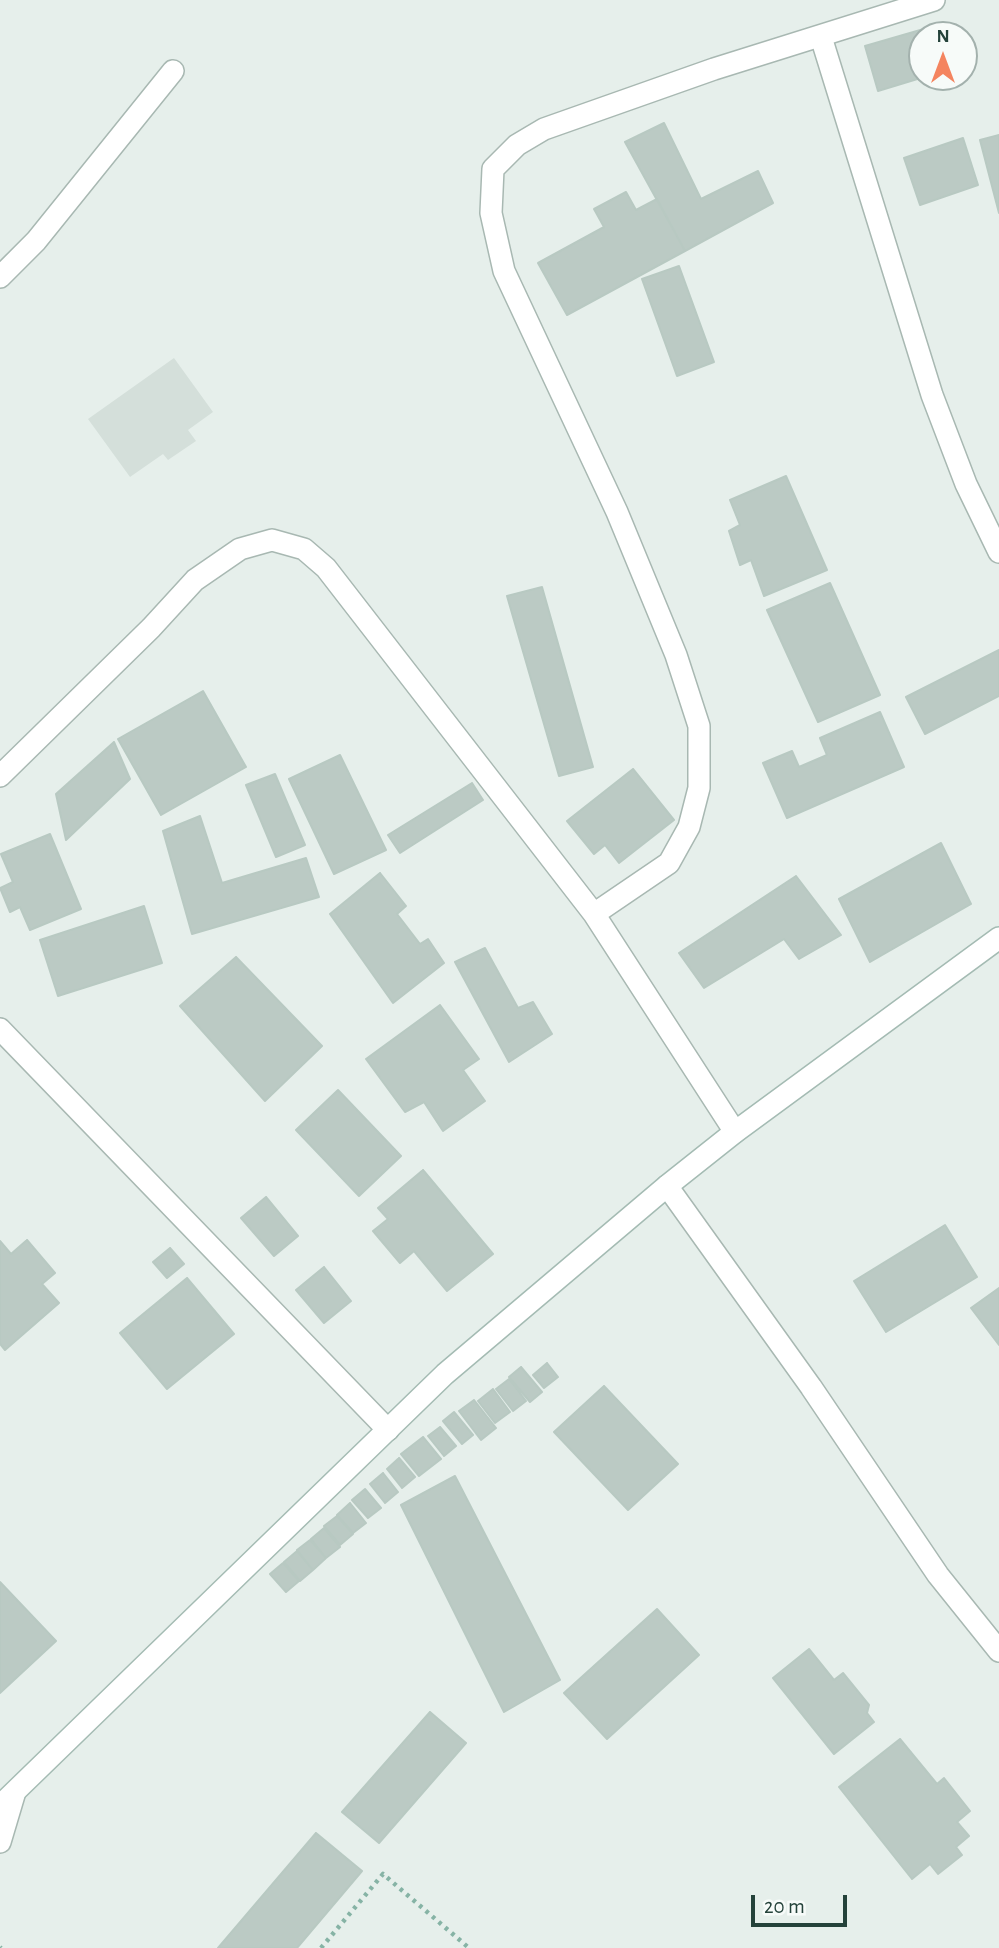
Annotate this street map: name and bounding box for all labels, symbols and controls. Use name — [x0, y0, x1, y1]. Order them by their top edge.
north arrow — [908, 21, 978, 91]
text: N — [936, 27, 950, 46]
scale bar — [754, 1882, 850, 1926]
text: 20 m — [764, 1896, 805, 1917]

